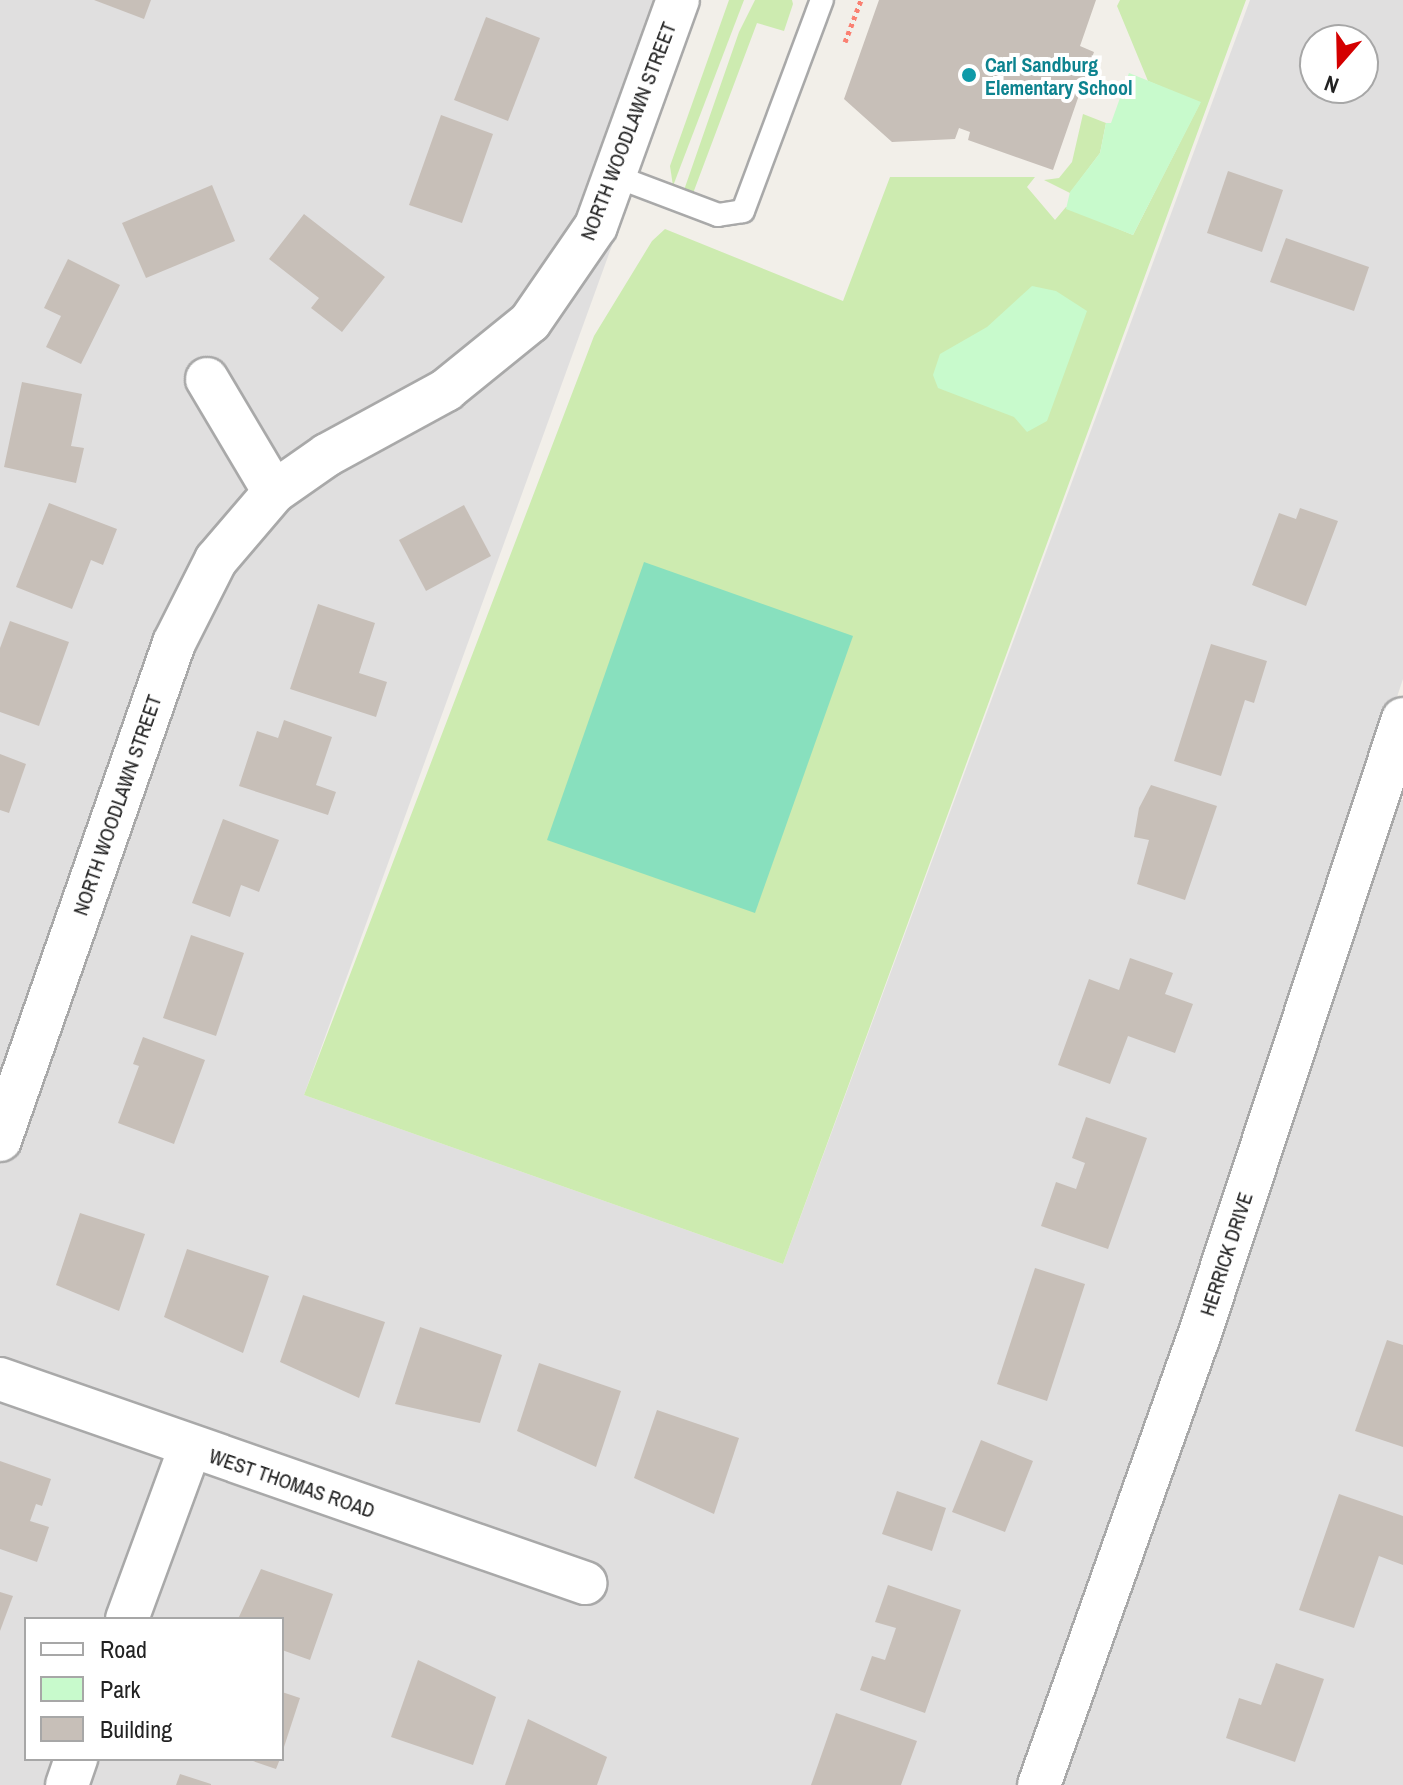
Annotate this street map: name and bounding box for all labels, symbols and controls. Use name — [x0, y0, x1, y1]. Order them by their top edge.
street label: NORTH WOODLAWN STREET — [575, 19, 681, 243]
north arrow — [1299, 24, 1379, 104]
place label: Carl Sandburg Elementary School — [985, 52, 1133, 99]
marker: Carl Sandburg Elementary School — [960, 66, 978, 84]
text: N — [1320, 68, 1343, 101]
street label: NORTH WOODLAWN STREET — [68, 692, 166, 918]
street label: HERRICK DRIVE — [1195, 1189, 1257, 1319]
street label: WEST THOMAS ROAD — [206, 1443, 378, 1523]
legend — [24, 1617, 284, 1761]
text: Road — [100, 1633, 147, 1665]
text: Park — [100, 1673, 140, 1705]
text: Building — [100, 1713, 172, 1745]

